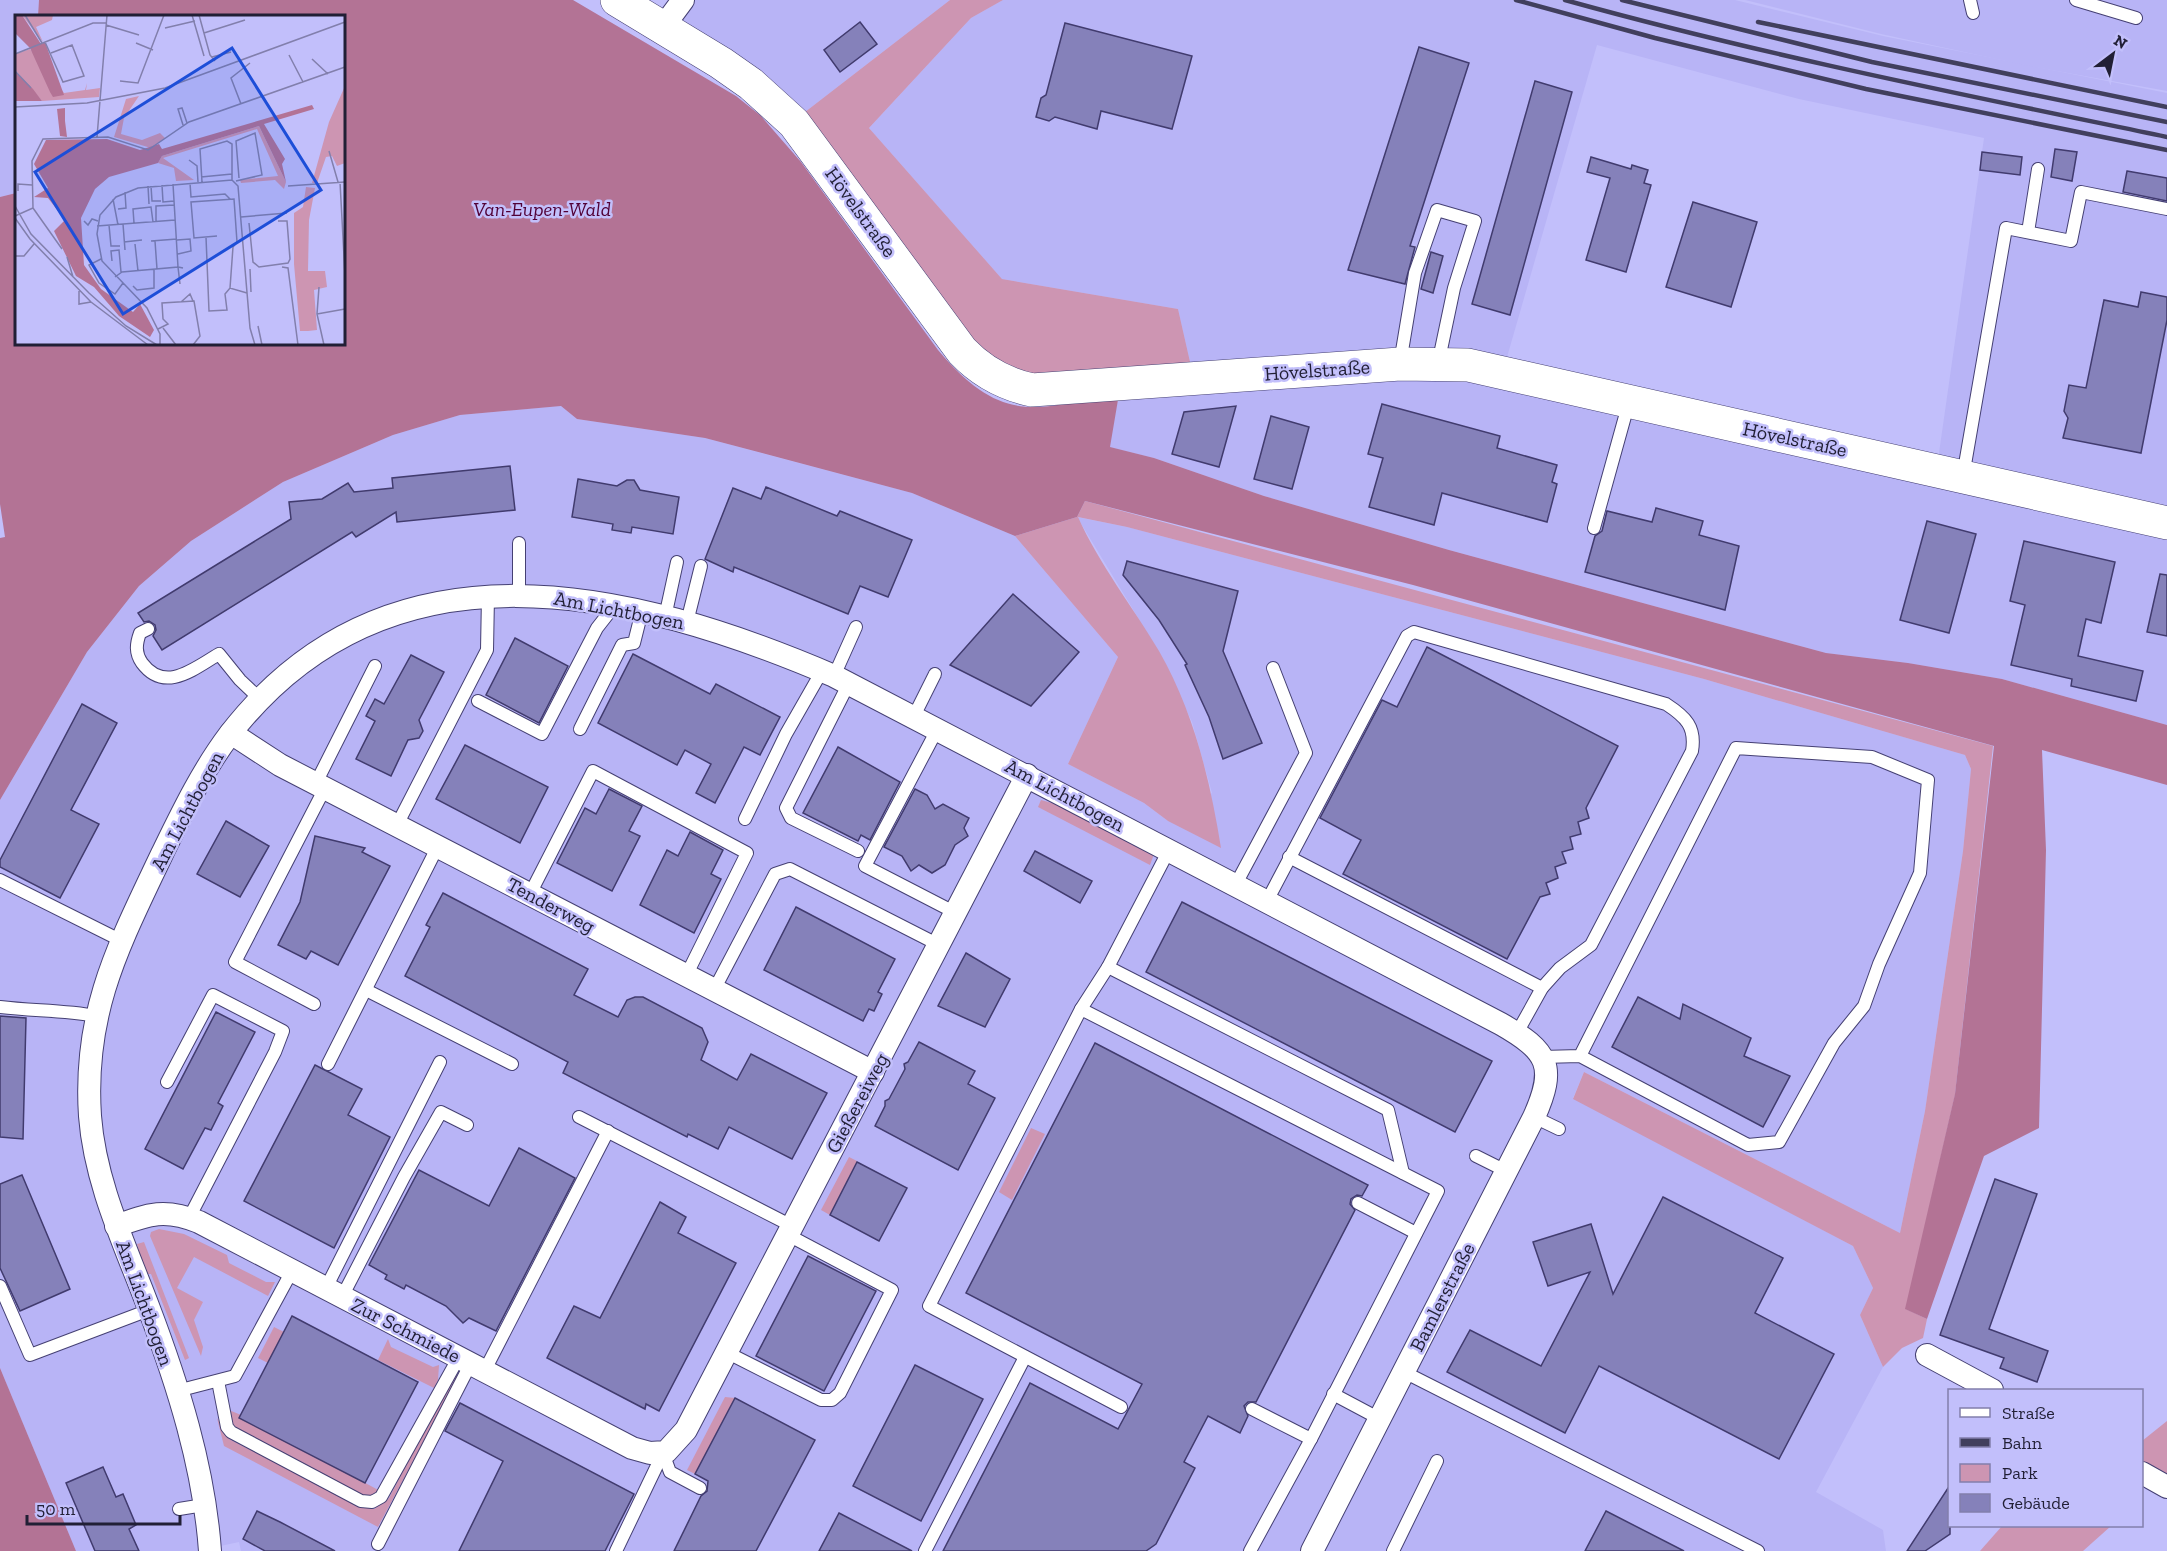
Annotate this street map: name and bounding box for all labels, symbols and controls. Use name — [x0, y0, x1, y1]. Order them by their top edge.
inset map — [15, 15, 345, 345]
north arrow — [2083, 24, 2143, 84]
text: N — [2110, 30, 2131, 53]
street label: Hövelstraße — [820, 162, 902, 262]
park label: Van-Eupen-Wald — [473, 197, 611, 221]
street label: Hövelstraße — [1263, 354, 1371, 386]
street label: Hövelstraße — [1741, 416, 1849, 462]
street label: Am Lichtbogen — [552, 586, 687, 634]
street label: Am Lichtbogen — [145, 747, 229, 875]
street label: Am Lichtbogen — [1001, 753, 1129, 837]
street label: Tenderweg — [503, 872, 599, 938]
street label: Gießereiweg — [821, 1049, 893, 1157]
street label: Am Lichtbogen — [111, 1237, 179, 1370]
street label: Bamlerstraße — [1404, 1239, 1480, 1355]
street label: Zur Schmiede — [348, 1292, 464, 1368]
legend — [1948, 1389, 2143, 1527]
text: Straße — [2002, 1402, 2055, 1424]
text: Bahn — [2002, 1432, 2043, 1454]
text: Park — [2002, 1462, 2038, 1484]
scale bar — [27, 1488, 180, 1526]
text: Gebäude — [2002, 1492, 2070, 1514]
text: 50 m — [36, 1498, 76, 1520]

